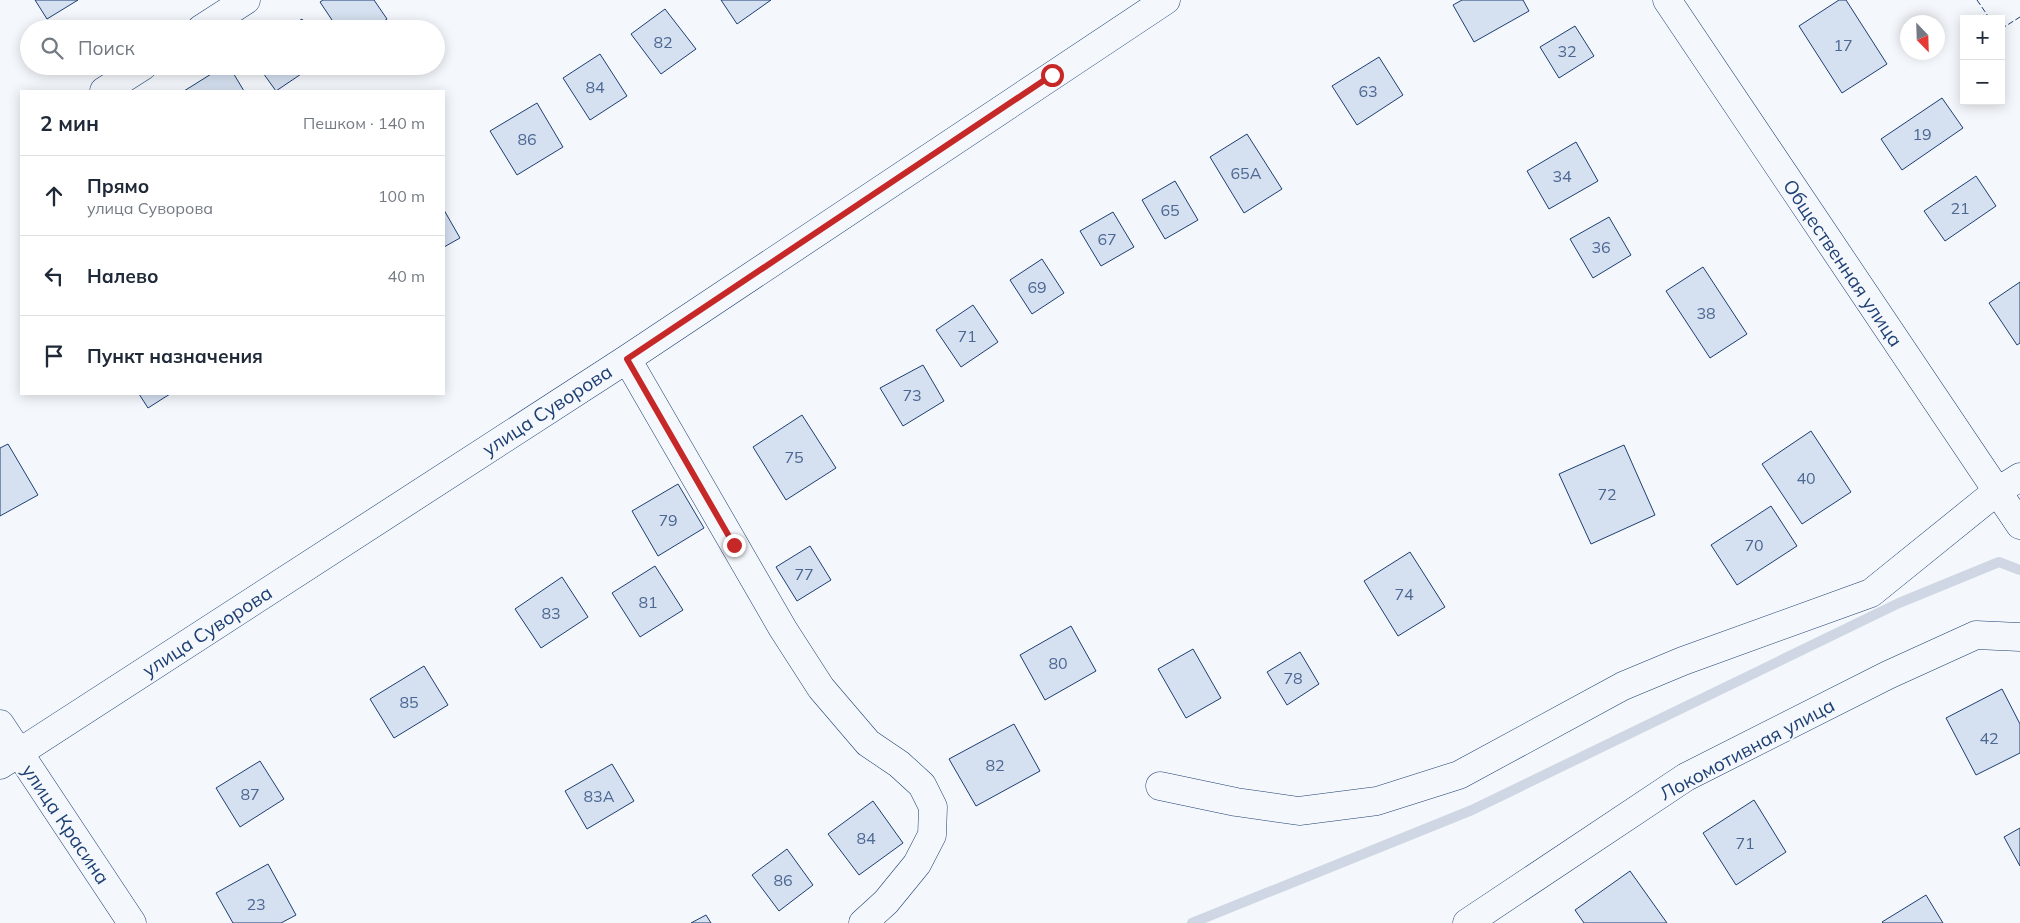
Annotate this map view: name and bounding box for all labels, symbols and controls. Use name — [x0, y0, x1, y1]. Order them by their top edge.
north arrow — [1900, 15, 1945, 60]
map controls — [1960, 15, 2005, 105]
button: + — [1960, 15, 2005, 60]
search box — [20, 20, 445, 75]
house number: 82 — [653, 32, 673, 52]
icon: search — [38, 34, 66, 62]
house number: 17 — [1833, 35, 1853, 55]
text: Поиск — [78, 36, 135, 60]
house number: 32 — [1557, 41, 1577, 61]
button: − — [1960, 60, 2005, 105]
route start — [1041, 64, 1064, 87]
house number: 84 — [585, 77, 605, 97]
house number: 63 — [1358, 81, 1378, 101]
text: 2 мин — [40, 110, 99, 136]
text: Пешком · 140 m — [303, 113, 425, 133]
house number: 19 — [1912, 124, 1932, 144]
house number: 86 — [517, 129, 537, 149]
house number: 65А — [1231, 163, 1262, 183]
house number: 34 — [1552, 166, 1572, 186]
text: Прямо — [87, 174, 149, 198]
street label: Общественная улица — [1778, 175, 1908, 351]
icon: ahead — [40, 182, 68, 210]
text: 100 m — [378, 186, 425, 206]
text: улица Суворова — [87, 198, 213, 218]
house number: 21 — [1950, 198, 1970, 218]
house number: 65 — [1160, 200, 1180, 220]
house number: 67 — [1097, 229, 1117, 249]
house number: 36 — [1591, 237, 1611, 257]
icon: left — [40, 262, 68, 290]
text: Налево — [87, 264, 159, 288]
text: 40 m — [388, 266, 425, 286]
house number: 69 — [1027, 277, 1047, 297]
house number: 38 — [1696, 303, 1716, 323]
house number: 71 — [957, 326, 977, 346]
icon: arrive — [40, 342, 68, 370]
text: Пункт назначения — [87, 344, 263, 368]
street label: улица Суворова — [478, 359, 616, 461]
house number: 73 — [902, 385, 922, 405]
house number: 75 — [784, 447, 804, 467]
house number: 40 — [1796, 468, 1816, 488]
house number: 72 — [1597, 484, 1617, 504]
house number: 79 — [658, 510, 678, 530]
route end — [723, 534, 746, 557]
house number: 70 — [1744, 535, 1764, 555]
house number: 77 — [794, 564, 814, 584]
street label: улица Суворова — [138, 580, 276, 682]
house number: 74 — [1394, 584, 1414, 604]
house number: 81 — [638, 592, 658, 612]
house number: 83 — [541, 603, 561, 623]
house number: 80 — [1048, 653, 1068, 673]
house number: 78 — [1283, 668, 1303, 688]
house number: 85 — [399, 692, 419, 712]
street label: Локомотивная улица — [1655, 693, 1839, 805]
house number: 42 — [1979, 728, 1999, 748]
house number: 82 — [985, 755, 1005, 775]
street label: улица Красина — [17, 759, 115, 889]
house number: 87 — [240, 784, 260, 804]
house number: 83А — [584, 786, 615, 806]
house number: 84 — [856, 828, 876, 848]
house number: 71 — [1735, 833, 1755, 853]
house number: 86 — [773, 870, 793, 890]
house number: 23 — [246, 894, 266, 914]

